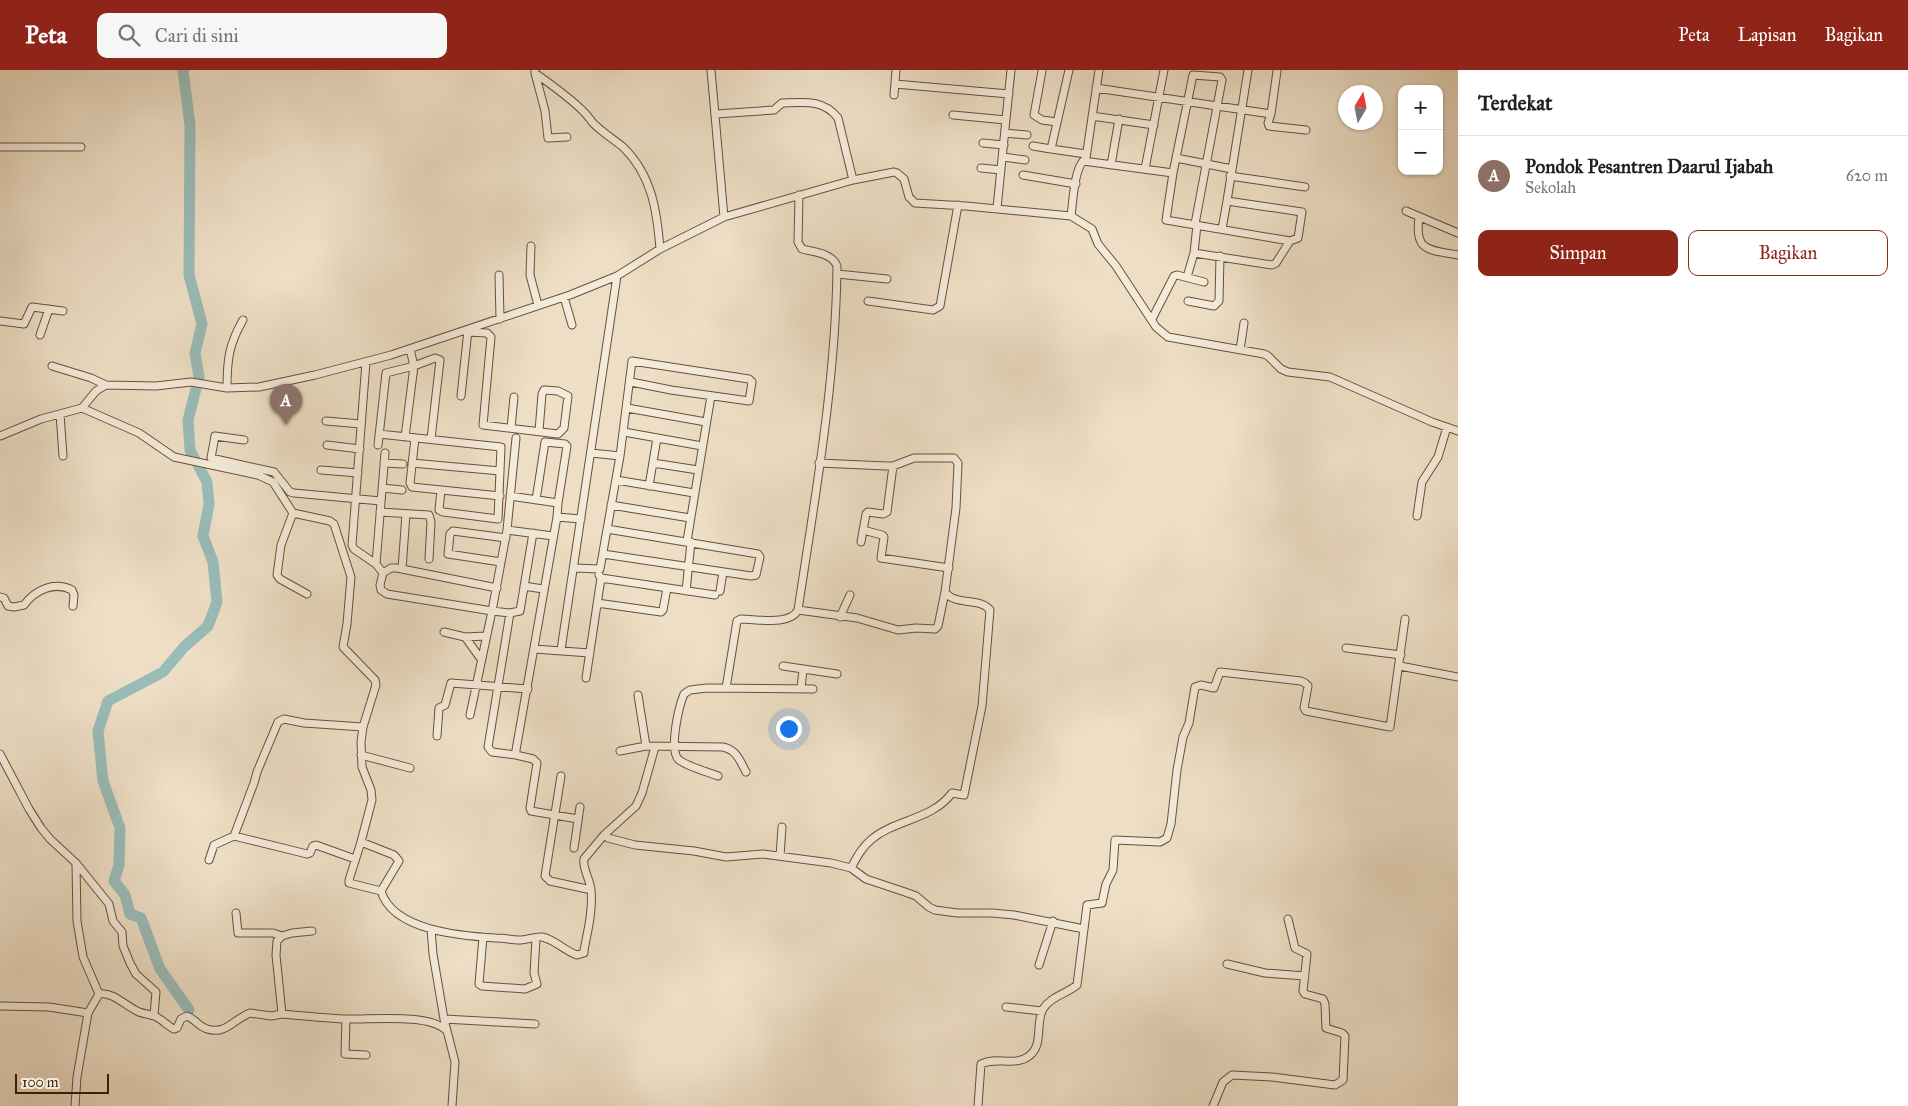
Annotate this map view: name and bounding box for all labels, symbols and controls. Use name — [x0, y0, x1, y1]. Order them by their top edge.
search box — [97, 13, 447, 58]
text: Peta — [25, 20, 67, 50]
icon: search — [115, 21, 143, 49]
text: Cari di sini — [155, 24, 239, 47]
text: Peta — [1678, 24, 1710, 46]
text: Lapisan — [1738, 24, 1796, 46]
text: Bagikan — [1824, 24, 1883, 46]
north arrow — [1338, 85, 1383, 130]
map controls — [1398, 85, 1443, 175]
button: + — [1398, 85, 1443, 130]
text: Terdekat — [1478, 90, 1552, 116]
button: − — [1398, 130, 1443, 175]
text: Pondok Pesantren Daarul Ijabah — [1525, 155, 1773, 178]
text: A — [1489, 166, 1499, 185]
text: 620 m — [1846, 166, 1888, 185]
text: Sekolah — [1525, 178, 1576, 197]
button: Simpan — [1478, 230, 1678, 276]
button: Bagikan — [1688, 230, 1888, 276]
pin: A — [270, 384, 302, 425]
your location — [776, 716, 802, 742]
scale bar — [15, 1071, 109, 1094]
text: 100 m — [22, 1074, 59, 1091]

